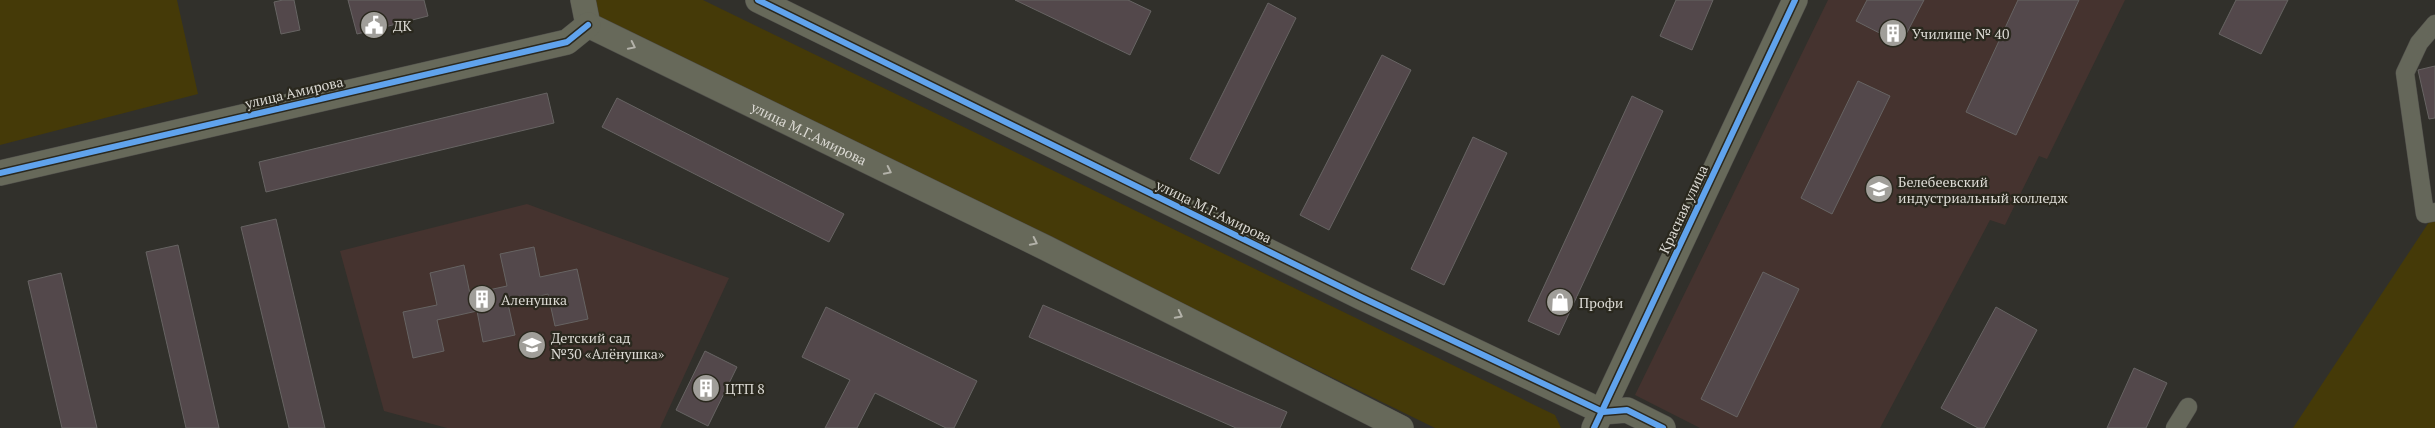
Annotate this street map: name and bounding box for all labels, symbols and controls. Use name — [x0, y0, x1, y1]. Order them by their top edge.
public building icon: ДК — [359, 10, 389, 40]
place label: ДК — [393, 16, 413, 35]
building icon: Училище № 40 — [1878, 18, 1908, 48]
place label: Училище № 40 — [1912, 24, 2009, 43]
one-way arrow — [627, 40, 636, 50]
street label: улица Амирова — [242, 71, 345, 113]
street label: улица М.Г.Амирова — [747, 96, 870, 169]
street label: Красная улица — [1654, 162, 1712, 256]
one-way arrow — [883, 165, 892, 175]
place label: Белебеевский индустриальный колледж — [1898, 172, 2068, 207]
street label: улица М.Г.Амирова — [1152, 174, 1275, 247]
school or university icon: Белебеевский индустриальный колледж — [1864, 174, 1894, 204]
one-way arrow — [1029, 236, 1038, 246]
building icon: Аленушка — [467, 284, 497, 314]
shop icon: Профи — [1545, 287, 1575, 317]
place label: Аленушка — [501, 290, 567, 309]
place label: Профи — [1579, 293, 1624, 312]
one-way arrow — [1174, 309, 1183, 319]
place label: Детский сад №30 «Алёнушка» — [551, 328, 665, 363]
school or university icon: Детский сад №30 «Алёнушка» — [517, 330, 547, 360]
building icon: ЦТП 8 — [691, 373, 721, 403]
place label: ЦТП 8 — [725, 379, 765, 398]

